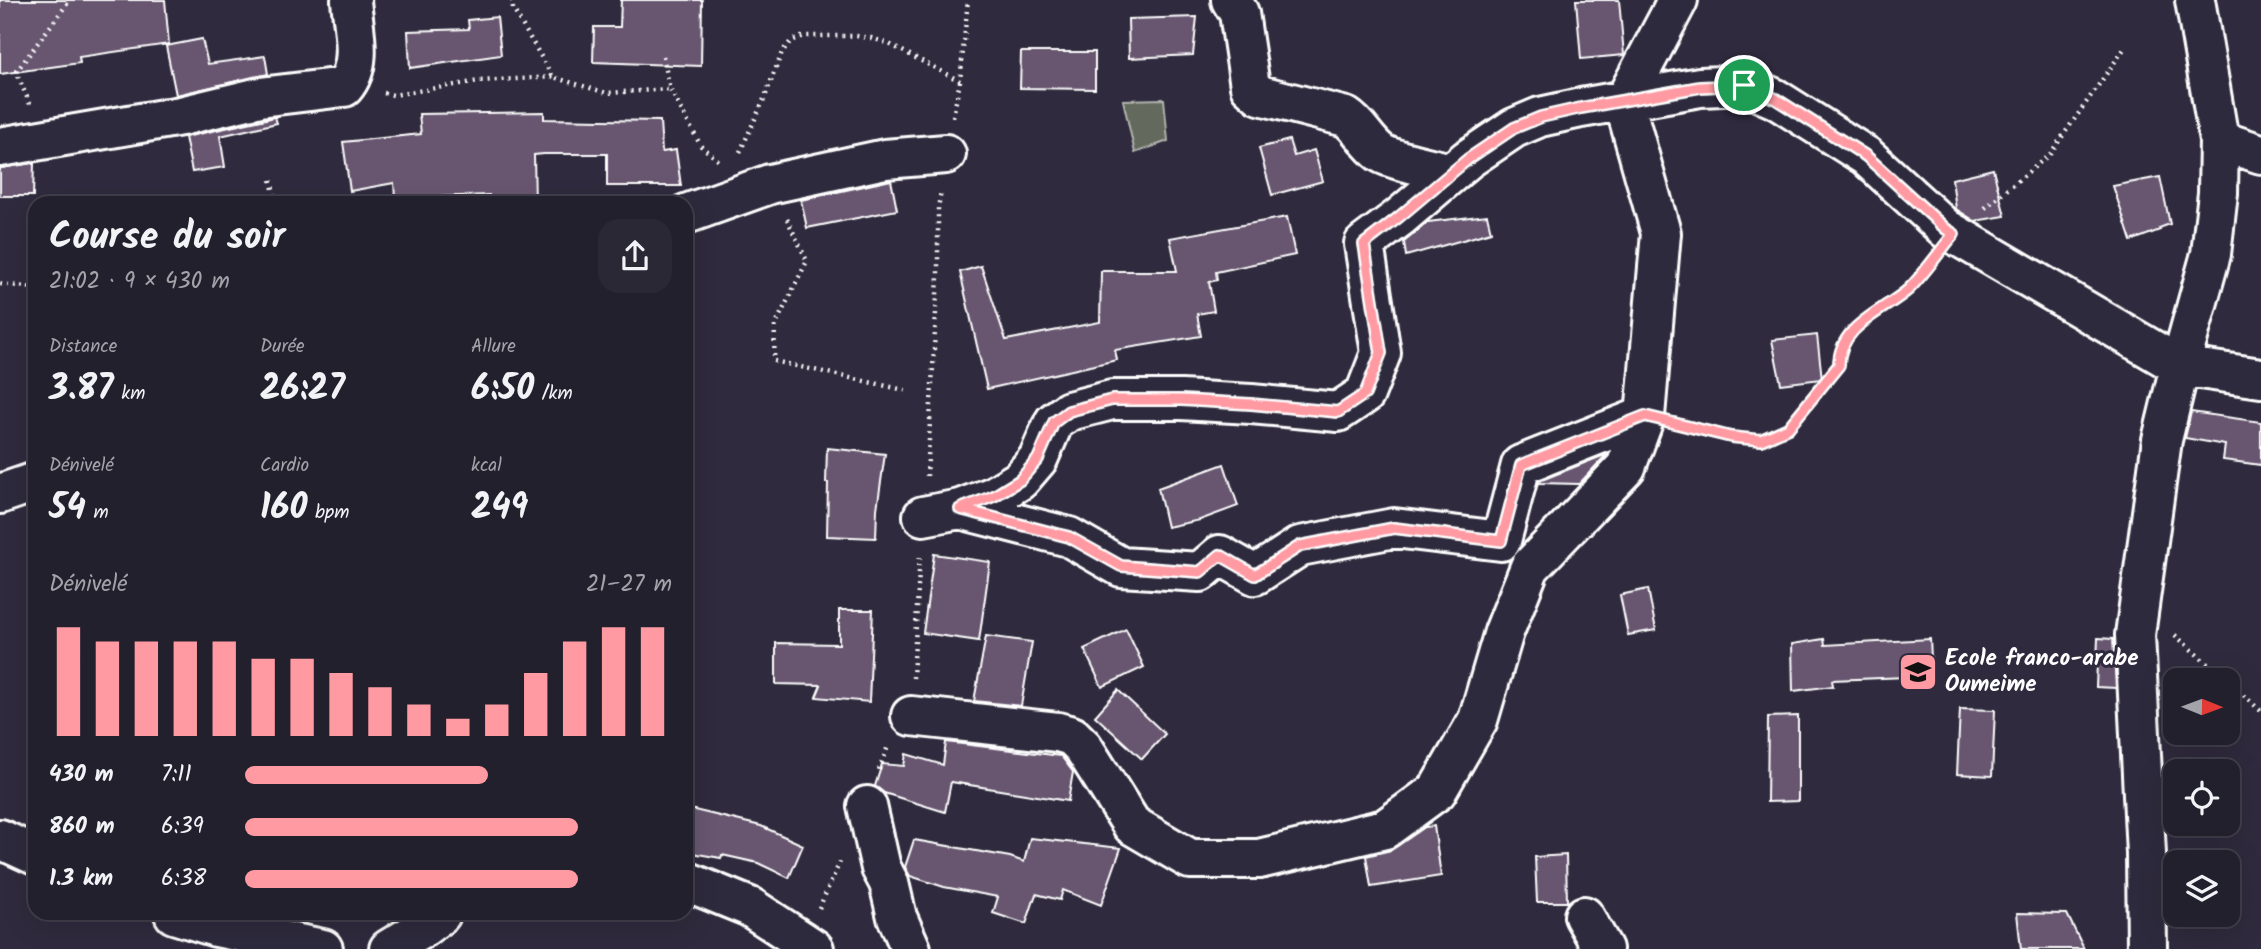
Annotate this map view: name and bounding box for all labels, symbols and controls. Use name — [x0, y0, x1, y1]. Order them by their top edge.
pin — [1714, 55, 1774, 115]
icon: arrive — [1725, 66, 1763, 104]
text: Course du soir — [49, 208, 285, 268]
button: share — [598, 219, 672, 293]
text: 21:02 · 9 × 430 m — [49, 264, 230, 300]
text: Distance — [49, 332, 117, 362]
text: Durée — [260, 332, 305, 362]
text: Allure — [471, 332, 516, 362]
text: 3.87 — [49, 362, 114, 418]
text: 26:27 — [260, 362, 345, 418]
text: 6:50 — [471, 362, 534, 418]
text: km — [114, 379, 145, 409]
text: /km — [534, 379, 573, 409]
text: Dénivelé — [49, 451, 114, 481]
text: Cardio — [260, 451, 309, 481]
text: kcal — [471, 451, 502, 481]
text: 54 — [49, 481, 86, 537]
text: 160 — [260, 481, 308, 537]
text: 249 — [471, 481, 528, 537]
text: m — [86, 498, 109, 528]
text: bpm — [308, 498, 349, 528]
text: Dénivelé — [49, 567, 127, 603]
text: 21–27 m — [586, 567, 672, 603]
place label: Ecole franco-arabe Oumeime — [1945, 641, 2138, 703]
school or university icon: Ecole franco-arabe Oumeime — [1897, 651, 1939, 693]
north arrow — [2163, 668, 2240, 746]
map controls — [2163, 668, 2240, 927]
text: 430 m — [49, 757, 114, 793]
text: 7:11 — [161, 757, 192, 793]
button: locate — [2163, 759, 2240, 836]
text: 860 m — [49, 809, 115, 845]
text: 6:39 — [161, 809, 204, 845]
button: layers — [2163, 850, 2240, 927]
text: 1.3 km — [49, 861, 113, 897]
text: 6:38 — [161, 861, 206, 897]

